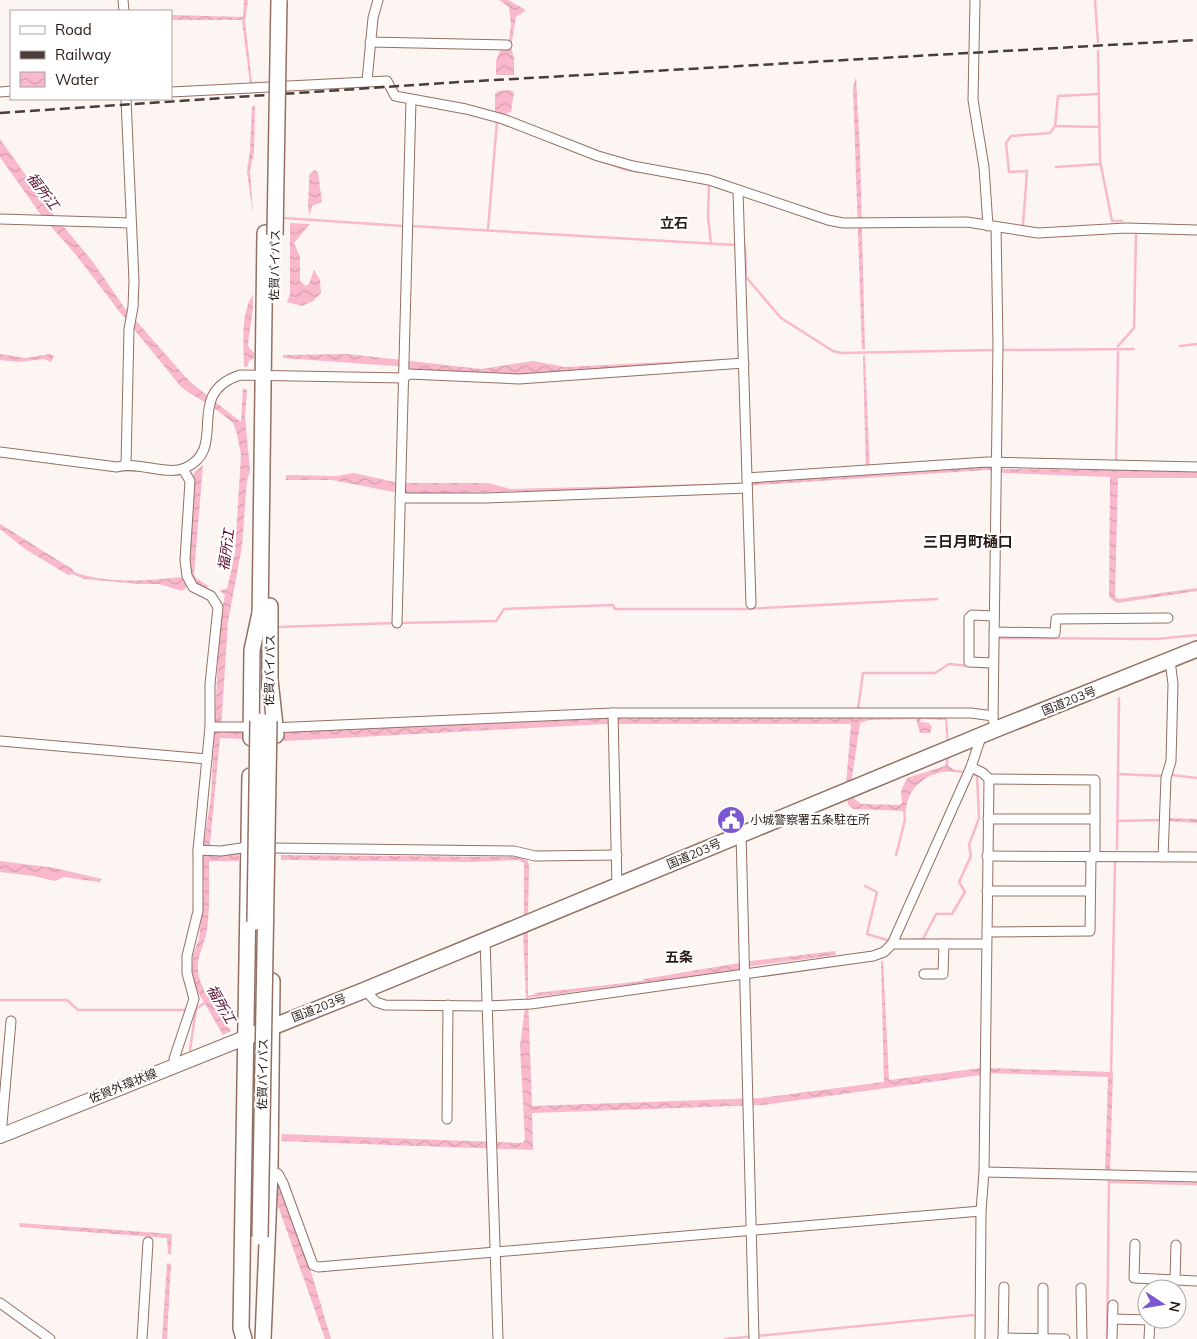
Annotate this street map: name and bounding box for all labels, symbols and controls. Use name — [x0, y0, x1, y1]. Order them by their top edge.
legend — [10, 10, 172, 100]
text: Road — [55, 20, 92, 39]
text: Railway — [55, 45, 111, 64]
text: Water — [55, 70, 99, 89]
water label: 福所江 — [23, 169, 64, 215]
district label: 立石 — [660, 214, 688, 232]
street label: 佐賀バイパス — [266, 229, 283, 301]
water label: 福所江 — [214, 526, 238, 572]
district label: 三日月町樋口 — [923, 532, 1013, 551]
street label: 佐賀バイパス — [261, 634, 278, 706]
street label: 国道203号 — [1039, 683, 1098, 718]
public building icon: 小城警察署五条駐在所 — [716, 805, 746, 835]
place label: 小城警察署五条駐在所 — [750, 812, 870, 827]
street label: 国道203号 — [664, 835, 723, 872]
district label: 五条 — [665, 948, 693, 966]
water label: 福所江 — [203, 981, 240, 1028]
street label: 国道203号 — [289, 990, 348, 1025]
street label: 佐賀バイパス — [254, 1038, 271, 1110]
street label: 佐賀外環状線 — [87, 1065, 159, 1106]
north arrow — [1137, 1279, 1187, 1329]
text: N — [1165, 1300, 1185, 1314]

